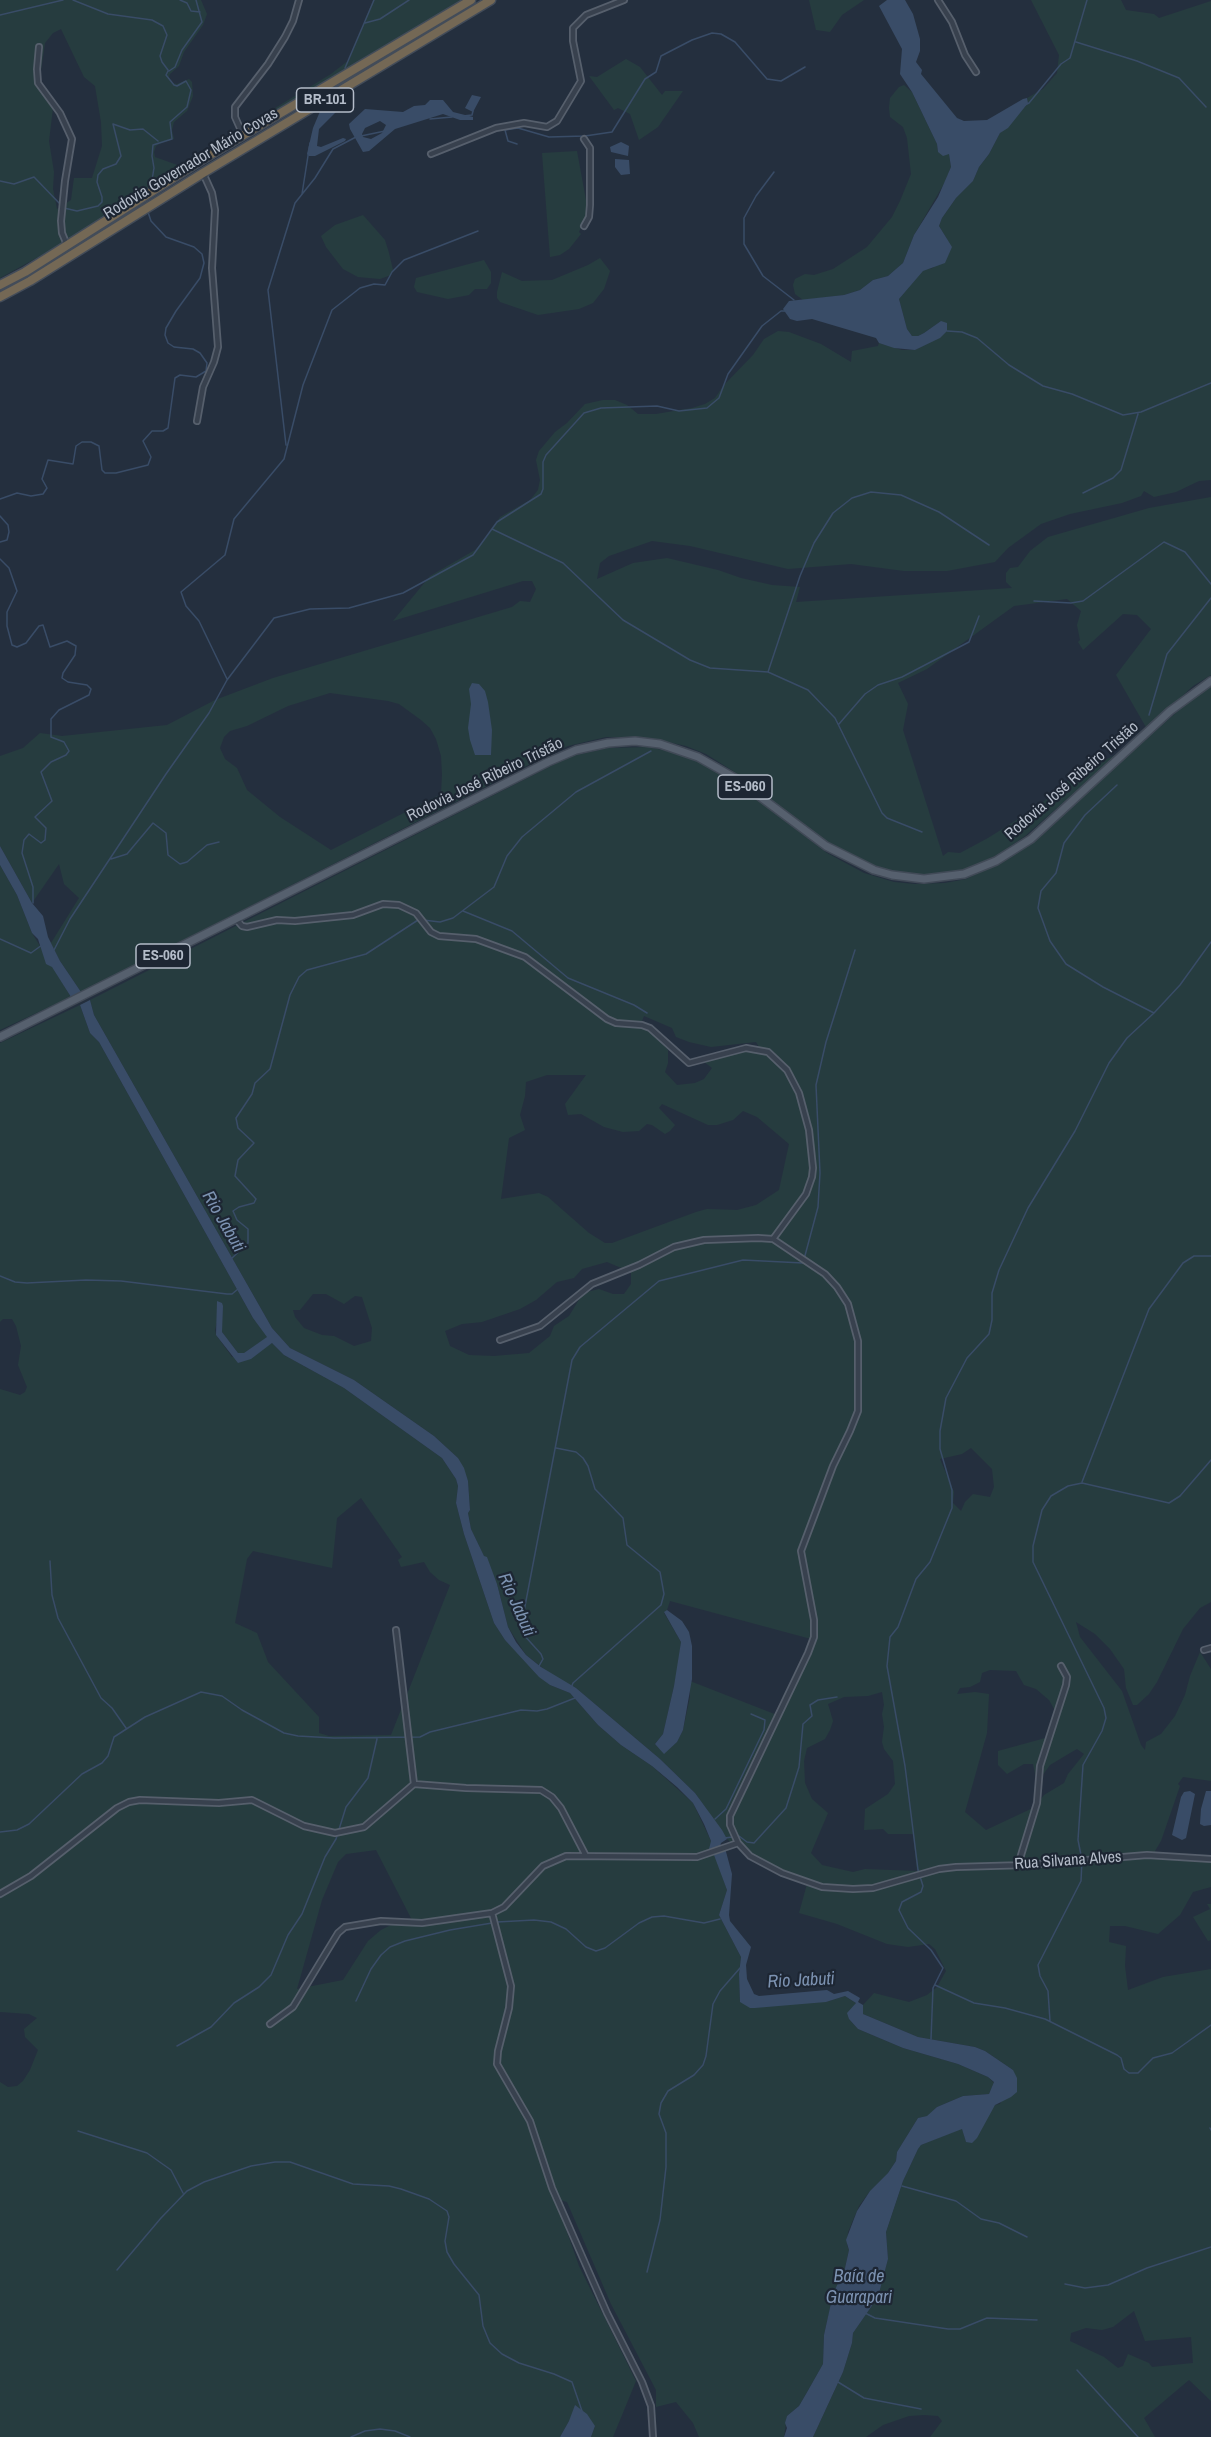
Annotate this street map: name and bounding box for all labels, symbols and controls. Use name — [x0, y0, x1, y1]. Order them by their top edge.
road number: BR-101 — [296, 88, 354, 112]
street label: Rodovia Governador Mário Covas — [100, 104, 282, 224]
street label: Rodovia José Ribeiro Tristão — [1001, 718, 1143, 844]
street label: Rodovia José Ribeiro Tristão — [404, 734, 566, 826]
road number: ES-060 — [718, 775, 772, 799]
road number: ES-060 — [136, 944, 190, 968]
water label: Rio Jabuti — [197, 1187, 249, 1257]
water label: Rio Jabuti — [492, 1570, 540, 1640]
street label: Rua Silvana Alves — [1014, 1848, 1122, 1874]
water label: Rio Jabuti — [767, 1968, 835, 1994]
water label: Baía de Guarapari — [826, 2266, 892, 2308]

